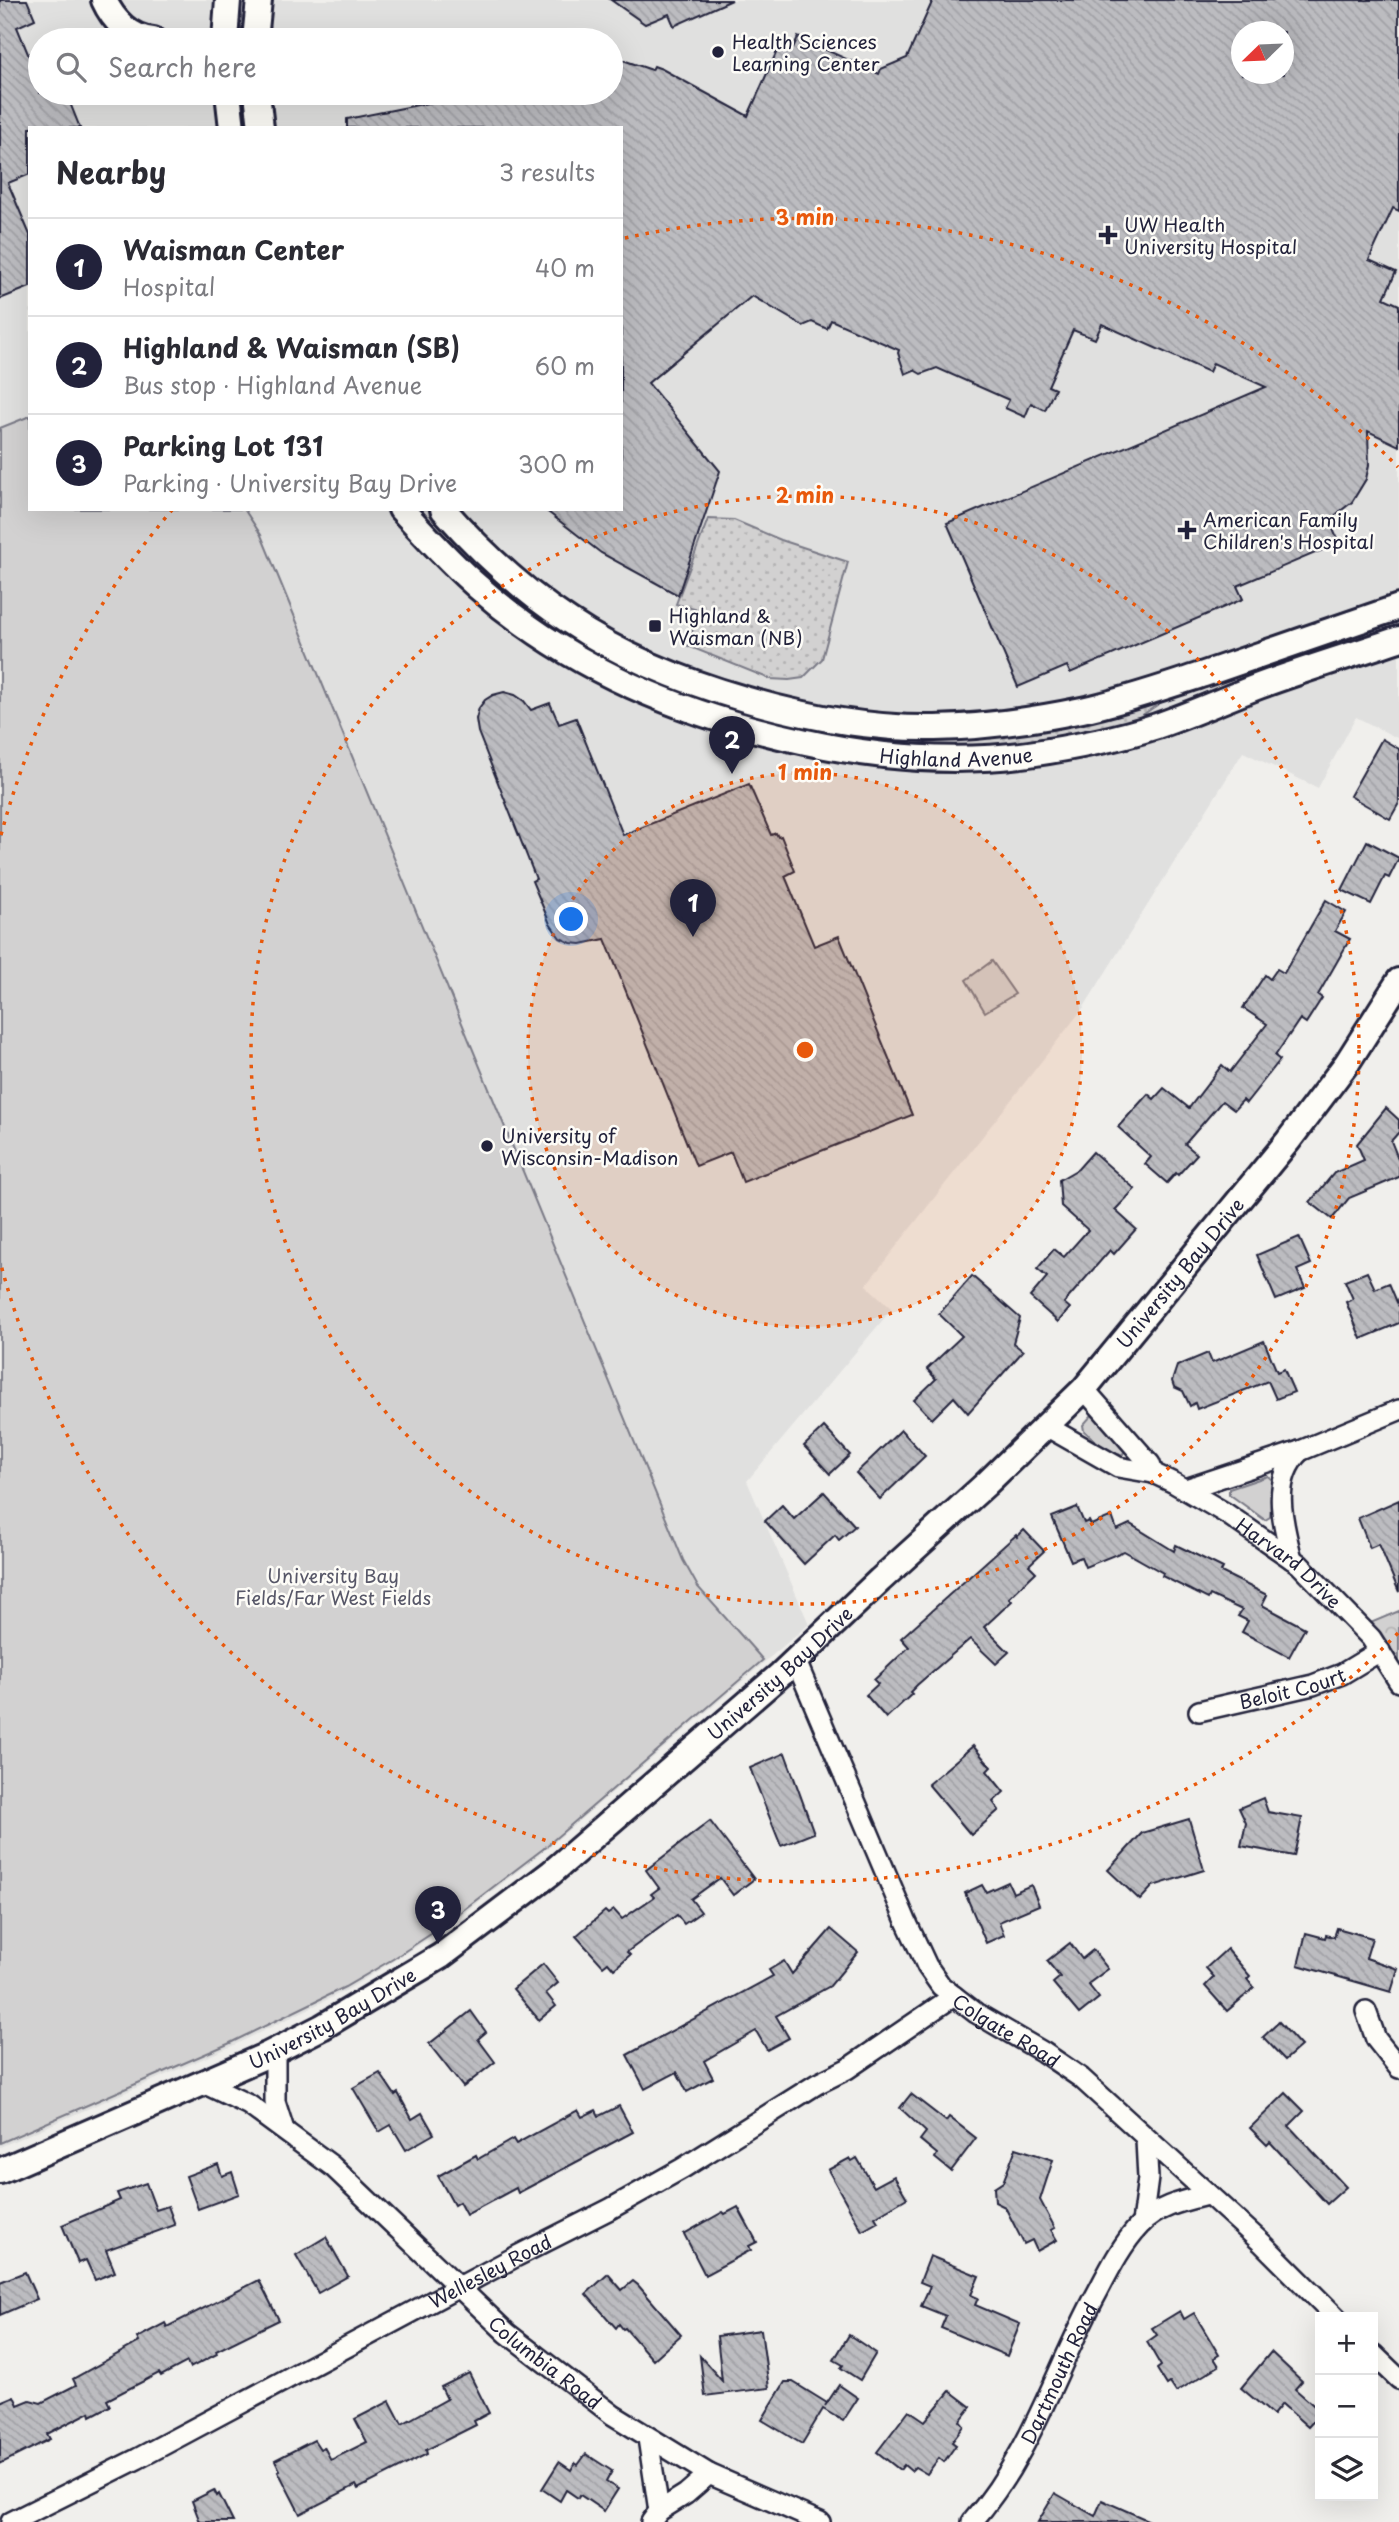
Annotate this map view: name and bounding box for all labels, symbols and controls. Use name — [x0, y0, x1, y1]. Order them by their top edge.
north arrow — [1231, 21, 1294, 84]
place label: Health Sciences Learning Center — [732, 27, 880, 77]
search box — [28, 28, 623, 105]
marker: Health Sciences Learning Center — [710, 44, 726, 60]
text: Search here — [108, 47, 257, 86]
icon: search — [52, 48, 90, 86]
text: Nearby — [56, 149, 166, 194]
text: 3 results — [499, 154, 595, 189]
text: 3 min — [775, 200, 835, 232]
place label: UW Health University Hospital — [1124, 210, 1297, 260]
marker: UW Health University Hospital — [1098, 225, 1118, 245]
text: Waisman Center — [123, 230, 344, 269]
text: 1 — [74, 250, 85, 285]
text: 40 m — [535, 250, 595, 285]
text: Hospital — [123, 269, 215, 304]
text: Highland & Waisman (SB) — [123, 328, 460, 367]
text: 2 — [71, 348, 87, 383]
text: 60 m — [535, 348, 595, 383]
text: Bus stop · Highland Avenue — [123, 367, 422, 402]
text: Parking Lot 131 — [123, 426, 323, 465]
text: 3 — [71, 446, 87, 481]
text: 300 m — [518, 446, 595, 481]
text: Parking · University Bay Drive — [123, 465, 457, 500]
text: 2 min — [776, 478, 834, 510]
place label: American Family Children's Hospital — [1203, 505, 1374, 555]
marker: American Family Children's Hospital — [1177, 520, 1197, 540]
place label: Highland & Waisman (NB) — [669, 601, 803, 651]
marker: Highland & Waisman (NB) — [647, 618, 663, 634]
pin: 2 — [709, 716, 755, 774]
street label: Highland Avenue — [878, 740, 1034, 773]
text: 1 min — [778, 755, 832, 787]
pin: 1 — [670, 879, 716, 937]
your location — [554, 902, 588, 936]
centre of rings — [793, 1038, 817, 1062]
place label: University of Wisconsin-Madison — [501, 1121, 678, 1171]
marker: University of Wisconsin-Madison — [479, 1138, 495, 1154]
street label: University Bay Drive — [1109, 1191, 1250, 1354]
street label: Harvard Drive — [1230, 1510, 1348, 1614]
park label: University Bay Fields/Far West Fields — [235, 1561, 431, 1611]
street label: University Bay Drive — [701, 1599, 858, 1746]
street label: Beloit Court — [1236, 1660, 1350, 1715]
pin: 3 — [415, 1886, 461, 1944]
street label: University Bay Drive — [244, 1960, 421, 2075]
street label: Colgate Road — [947, 1986, 1066, 2074]
street label: Wellesley Road — [424, 2227, 556, 2315]
street label: Dartmouth Road — [1013, 2297, 1104, 2448]
street label: Columbia Road — [483, 2309, 608, 2415]
map controls — [1315, 2312, 1378, 2501]
button: + — [1315, 2312, 1378, 2375]
button: − — [1315, 2375, 1378, 2438]
button: layers — [1315, 2438, 1378, 2501]

